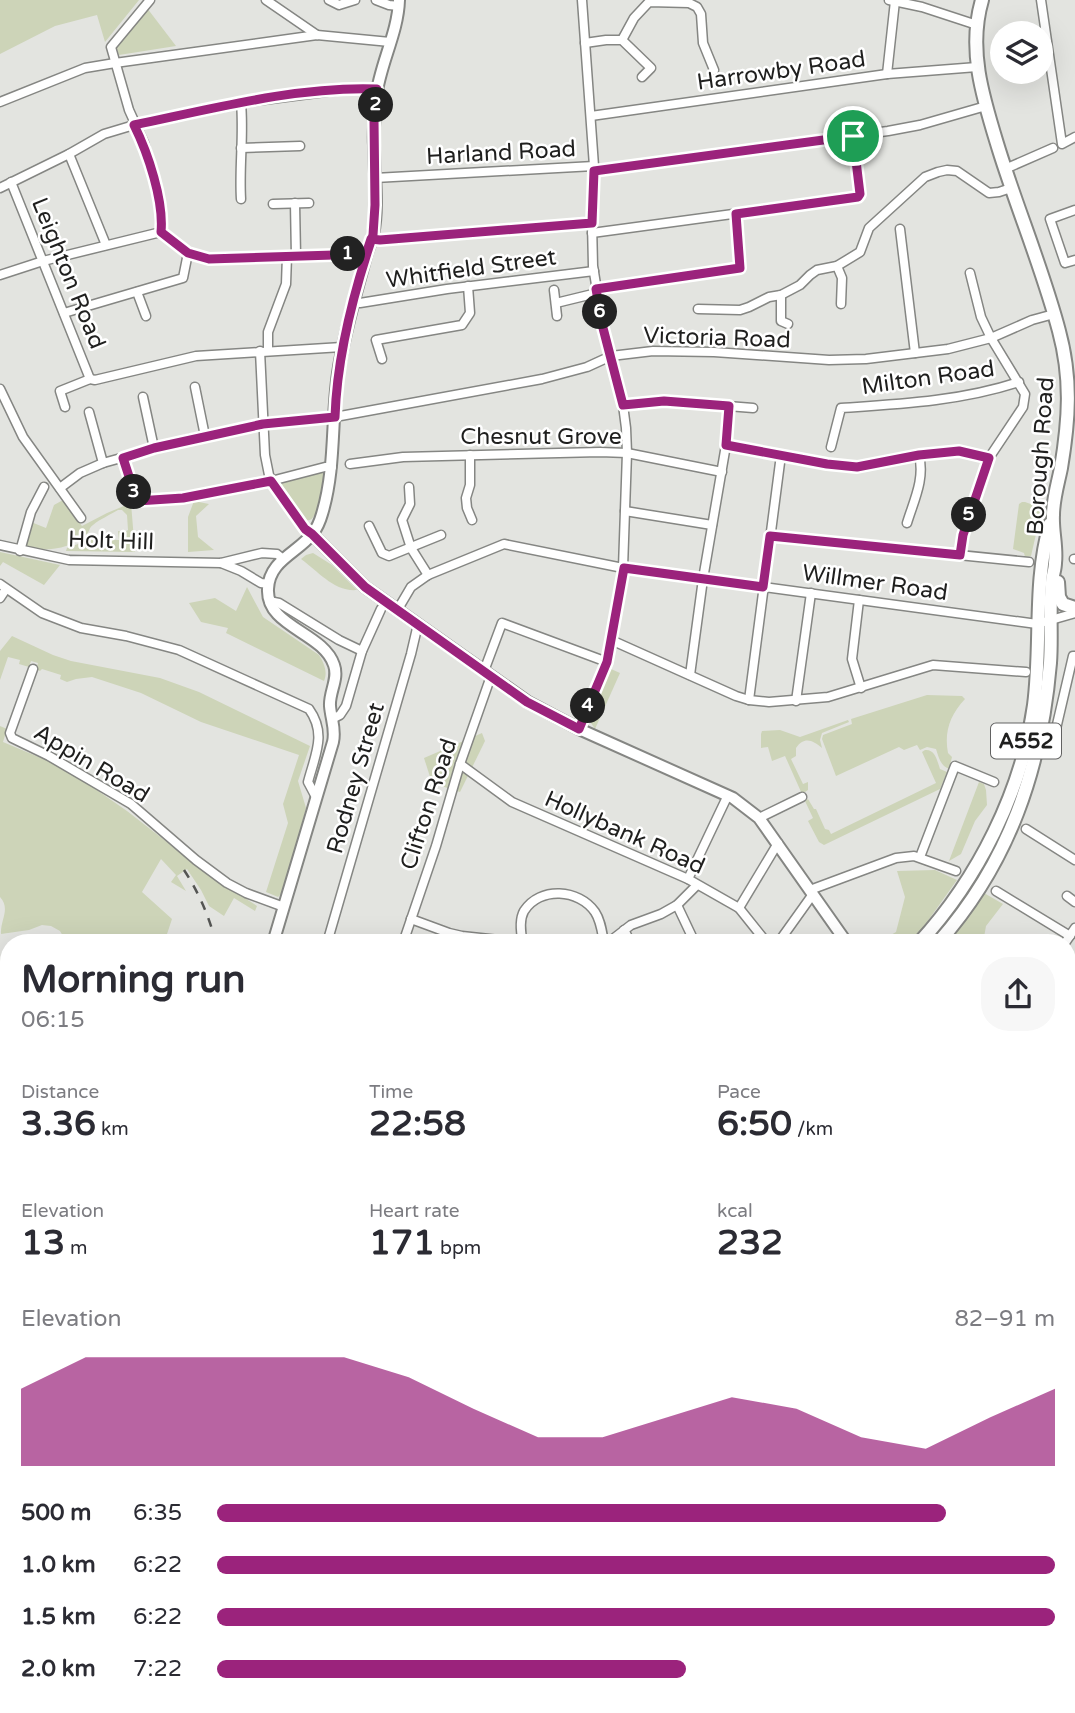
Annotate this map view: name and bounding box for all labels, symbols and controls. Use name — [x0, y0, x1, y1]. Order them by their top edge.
map controls — [990, 21, 1053, 84]
button: layers — [990, 21, 1053, 84]
street label: Harrowby Road — [695, 45, 867, 97]
pin: 2 — [358, 88, 394, 122]
text: 2 — [370, 93, 381, 115]
pin — [823, 106, 883, 166]
icon: arrive — [834, 117, 872, 155]
street label: Harland Road — [425, 135, 577, 171]
street label: Leighton Road — [25, 194, 111, 353]
pin: 1 — [330, 236, 366, 272]
text: 1 — [342, 242, 353, 264]
street label: Whitfield Street — [384, 243, 558, 295]
pin: 6 — [582, 294, 618, 330]
text: 6 — [594, 300, 605, 322]
street label: Victoria Road — [643, 321, 791, 355]
street label: Milton Road — [860, 355, 996, 401]
street label: Borough Road — [1022, 376, 1060, 536]
street label: Chesnut Grove — [460, 423, 622, 451]
pin: 3 — [116, 475, 152, 510]
text: 3 — [128, 480, 139, 502]
pin: 5 — [951, 498, 986, 532]
text: 5 — [963, 503, 974, 525]
street label: Holt Hill — [68, 526, 154, 556]
street label: Willmer Road — [800, 559, 950, 607]
pin: 4 — [570, 688, 606, 724]
text: 4 — [582, 694, 593, 716]
street label: Rodney Street — [321, 699, 391, 857]
street label: Appin Road — [29, 718, 154, 809]
road number: A552 — [991, 724, 1061, 758]
street label: Clifton Road — [395, 735, 463, 873]
street label: Hollybank Road — [540, 785, 709, 881]
text: Morning run — [21, 957, 245, 1003]
button: share — [981, 957, 1055, 1031]
text: 06:15 — [21, 1006, 85, 1034]
text: Distance — [21, 1081, 99, 1103]
text: Time — [369, 1081, 413, 1103]
text: Pace — [717, 1081, 761, 1103]
text: 3.36 — [21, 1103, 96, 1145]
text: 22:58 — [369, 1103, 466, 1145]
text: 6:50 — [717, 1103, 792, 1145]
text: km — [96, 1118, 129, 1140]
text: /km — [792, 1118, 833, 1140]
text: Elevation — [21, 1200, 104, 1222]
text: Heart rate — [369, 1200, 460, 1222]
text: kcal — [717, 1200, 753, 1222]
text: 13 — [21, 1222, 65, 1264]
text: 171 — [369, 1222, 435, 1264]
text: 232 — [717, 1222, 783, 1264]
text: m — [65, 1237, 87, 1259]
text: bpm — [435, 1237, 481, 1259]
text: Elevation — [21, 1305, 122, 1333]
text: 82–91 m — [954, 1305, 1055, 1333]
text: 500 m — [21, 1499, 91, 1527]
text: 6:35 — [133, 1499, 182, 1527]
text: 1.0 km — [21, 1551, 96, 1579]
text: 6:22 — [133, 1551, 182, 1579]
text: 1.5 km — [21, 1603, 96, 1631]
text: 6:22 — [133, 1603, 182, 1631]
text: 2.0 km — [21, 1655, 96, 1683]
text: 7:22 — [133, 1655, 182, 1683]

